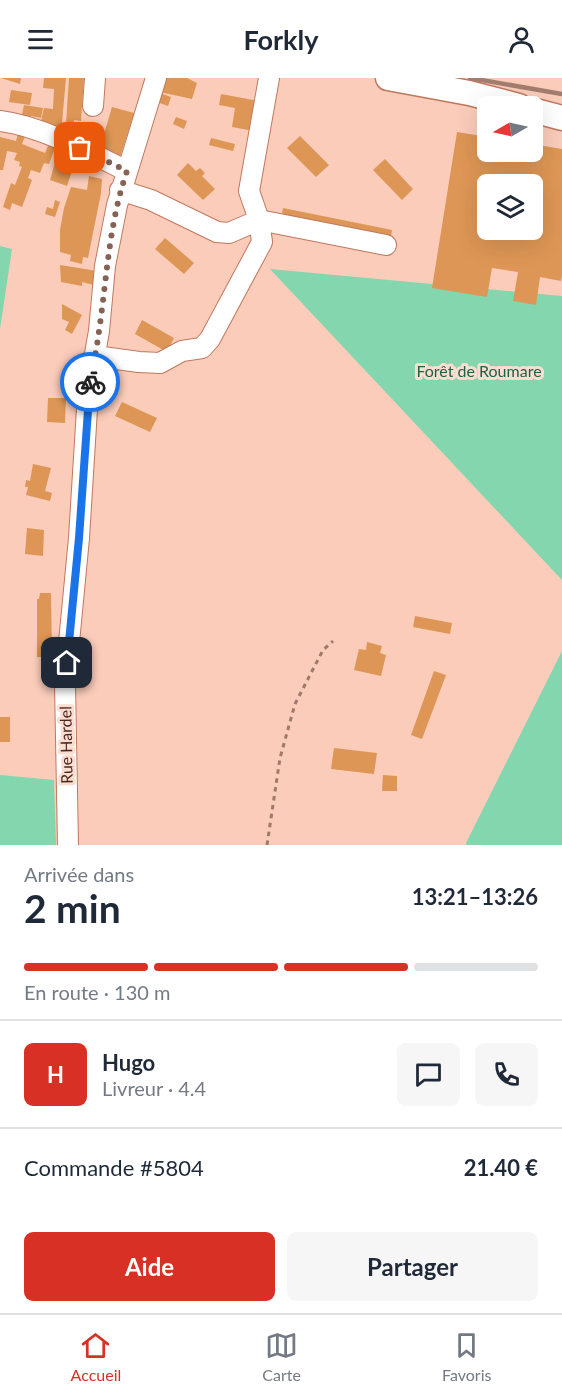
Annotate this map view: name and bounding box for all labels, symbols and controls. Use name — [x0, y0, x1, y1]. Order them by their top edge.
icon: menu — [24, 23, 57, 56]
text: Forkly — [243, 23, 319, 56]
icon: person — [505, 23, 538, 56]
north arrow — [477, 96, 543, 162]
map controls — [477, 96, 543, 240]
pin — [54, 122, 105, 173]
icon: bag — [63, 131, 96, 164]
button: layers — [477, 174, 543, 240]
courier — [60, 352, 120, 412]
park label: Forêt de Roumare — [416, 361, 542, 380]
icon: bike — [74, 366, 107, 399]
pin — [41, 637, 92, 688]
icon: home — [50, 646, 83, 679]
street label: Rue Hardel — [55, 706, 76, 784]
text: Arrivée dans — [24, 862, 134, 886]
text: 13:21–13:26 — [412, 883, 538, 910]
text: 2 min — [24, 885, 121, 931]
text: En route · 130 m — [24, 980, 170, 1004]
button: chat — [397, 1043, 460, 1106]
button: phone — [475, 1043, 538, 1106]
text: Hugo — [102, 1049, 155, 1076]
text: H — [47, 1061, 64, 1088]
text: Livreur · 4.4 — [102, 1076, 206, 1100]
text: Commande #5804 — [24, 1154, 204, 1181]
text: 21.40 € — [464, 1154, 538, 1181]
button: Aide — [24, 1232, 275, 1301]
button: Partager — [287, 1232, 538, 1301]
tab: Accueil — [71, 1329, 121, 1384]
tab: Carte — [262, 1329, 301, 1384]
tab: Favoris — [442, 1329, 491, 1384]

